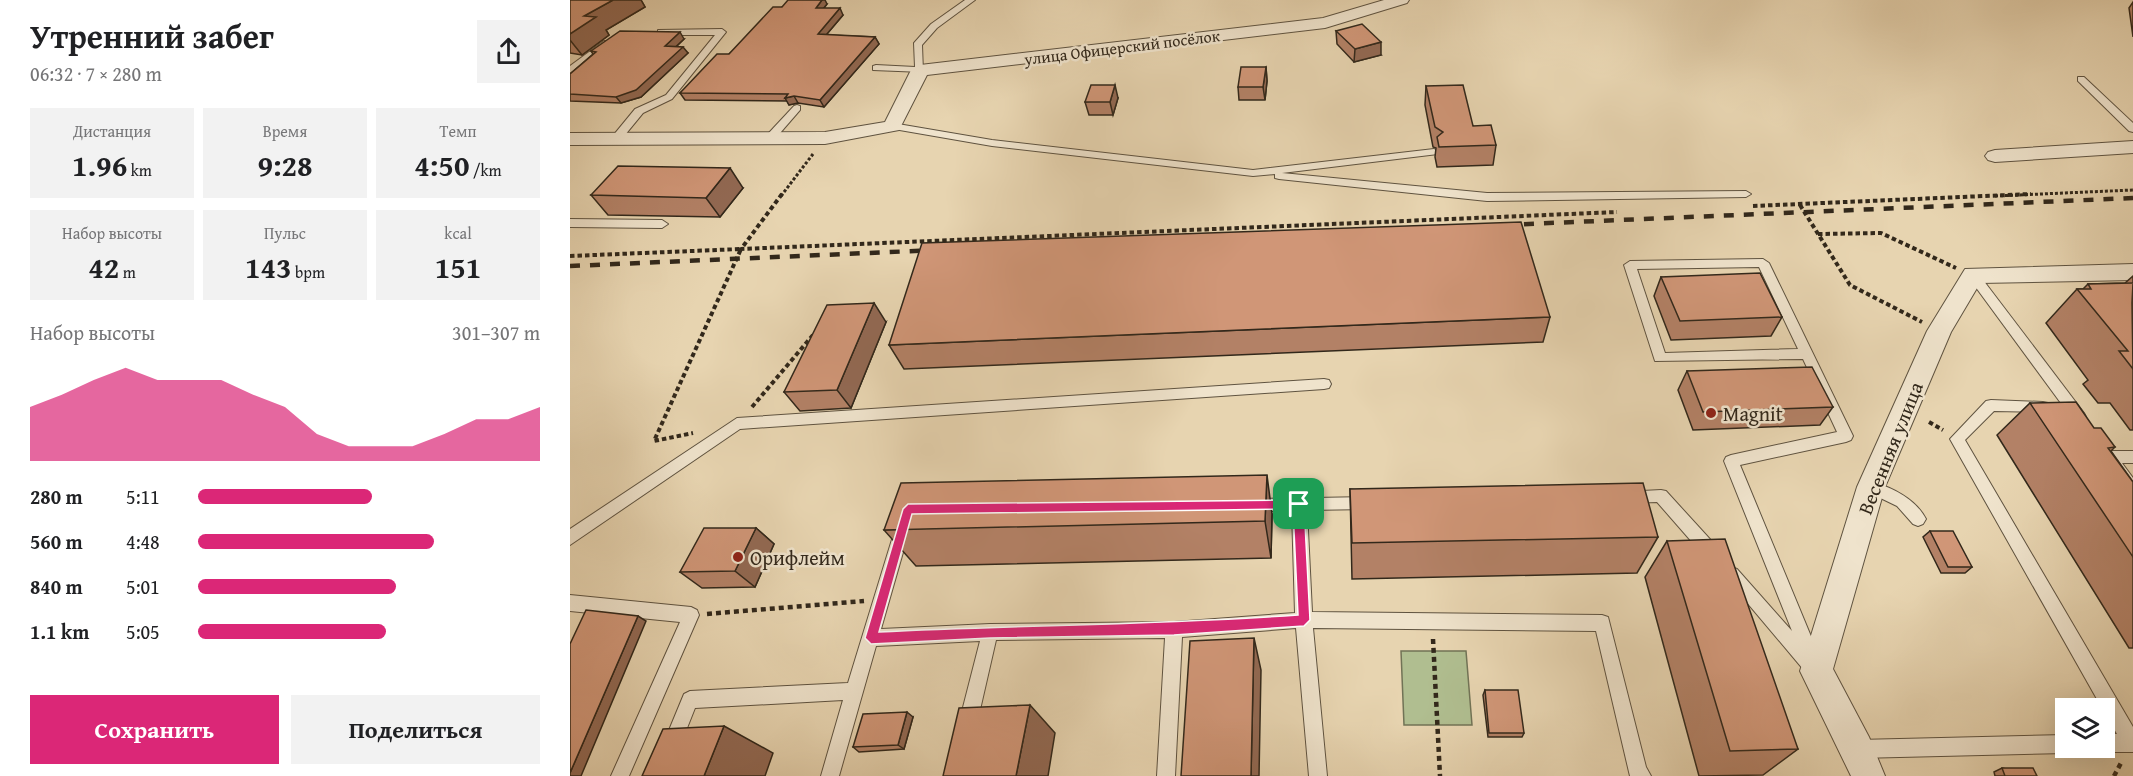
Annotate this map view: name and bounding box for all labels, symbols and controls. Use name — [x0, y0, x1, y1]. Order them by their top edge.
text: Утренний забег — [30, 12, 274, 60]
button: share — [477, 20, 540, 83]
street label: улица Офицерский посёлок — [1022, 23, 1222, 71]
text: 06:32 · 7 × 280 m — [30, 59, 162, 88]
text: Дистанция — [73, 119, 151, 143]
text: Время — [263, 119, 307, 143]
text: Темп — [440, 119, 476, 143]
text: 1.96 — [72, 143, 127, 187]
text: 9:28 — [257, 143, 313, 187]
text: 4:50 — [414, 143, 469, 187]
text: km — [127, 158, 152, 182]
text: /km — [469, 158, 502, 182]
text: Набор высоты — [62, 221, 162, 245]
text: Пульс — [264, 221, 306, 245]
text: kcal — [444, 221, 472, 245]
text: 42 — [88, 245, 119, 289]
text: 143 — [245, 245, 292, 289]
text: 151 — [435, 245, 481, 289]
text: m — [119, 260, 136, 284]
text: bpm — [292, 260, 325, 284]
text: Набор высоты — [30, 318, 155, 347]
text: 301–307 m — [452, 318, 540, 347]
street label: Весенняя улица — [1850, 377, 1930, 519]
place label: Magnit — [1723, 399, 1783, 428]
marker: Magnit — [1704, 406, 1718, 420]
pin — [1273, 478, 1324, 529]
text: 280 m — [30, 482, 83, 511]
text: 5:11 — [126, 482, 160, 511]
icon: arrive — [1282, 487, 1315, 520]
text: 560 m — [30, 527, 83, 556]
text: 4:48 — [126, 527, 160, 556]
place label: Орифлейм — [750, 543, 845, 572]
marker: Орифлейм — [731, 550, 745, 564]
text: 840 m — [30, 572, 83, 601]
text: 5:01 — [126, 572, 160, 601]
text: 1.1 km — [30, 617, 89, 646]
text: 5:05 — [126, 617, 160, 646]
button: Сохранить — [30, 695, 279, 764]
button: Поделиться — [291, 695, 540, 764]
map controls — [2055, 698, 2115, 758]
button: layers — [2055, 698, 2115, 758]

